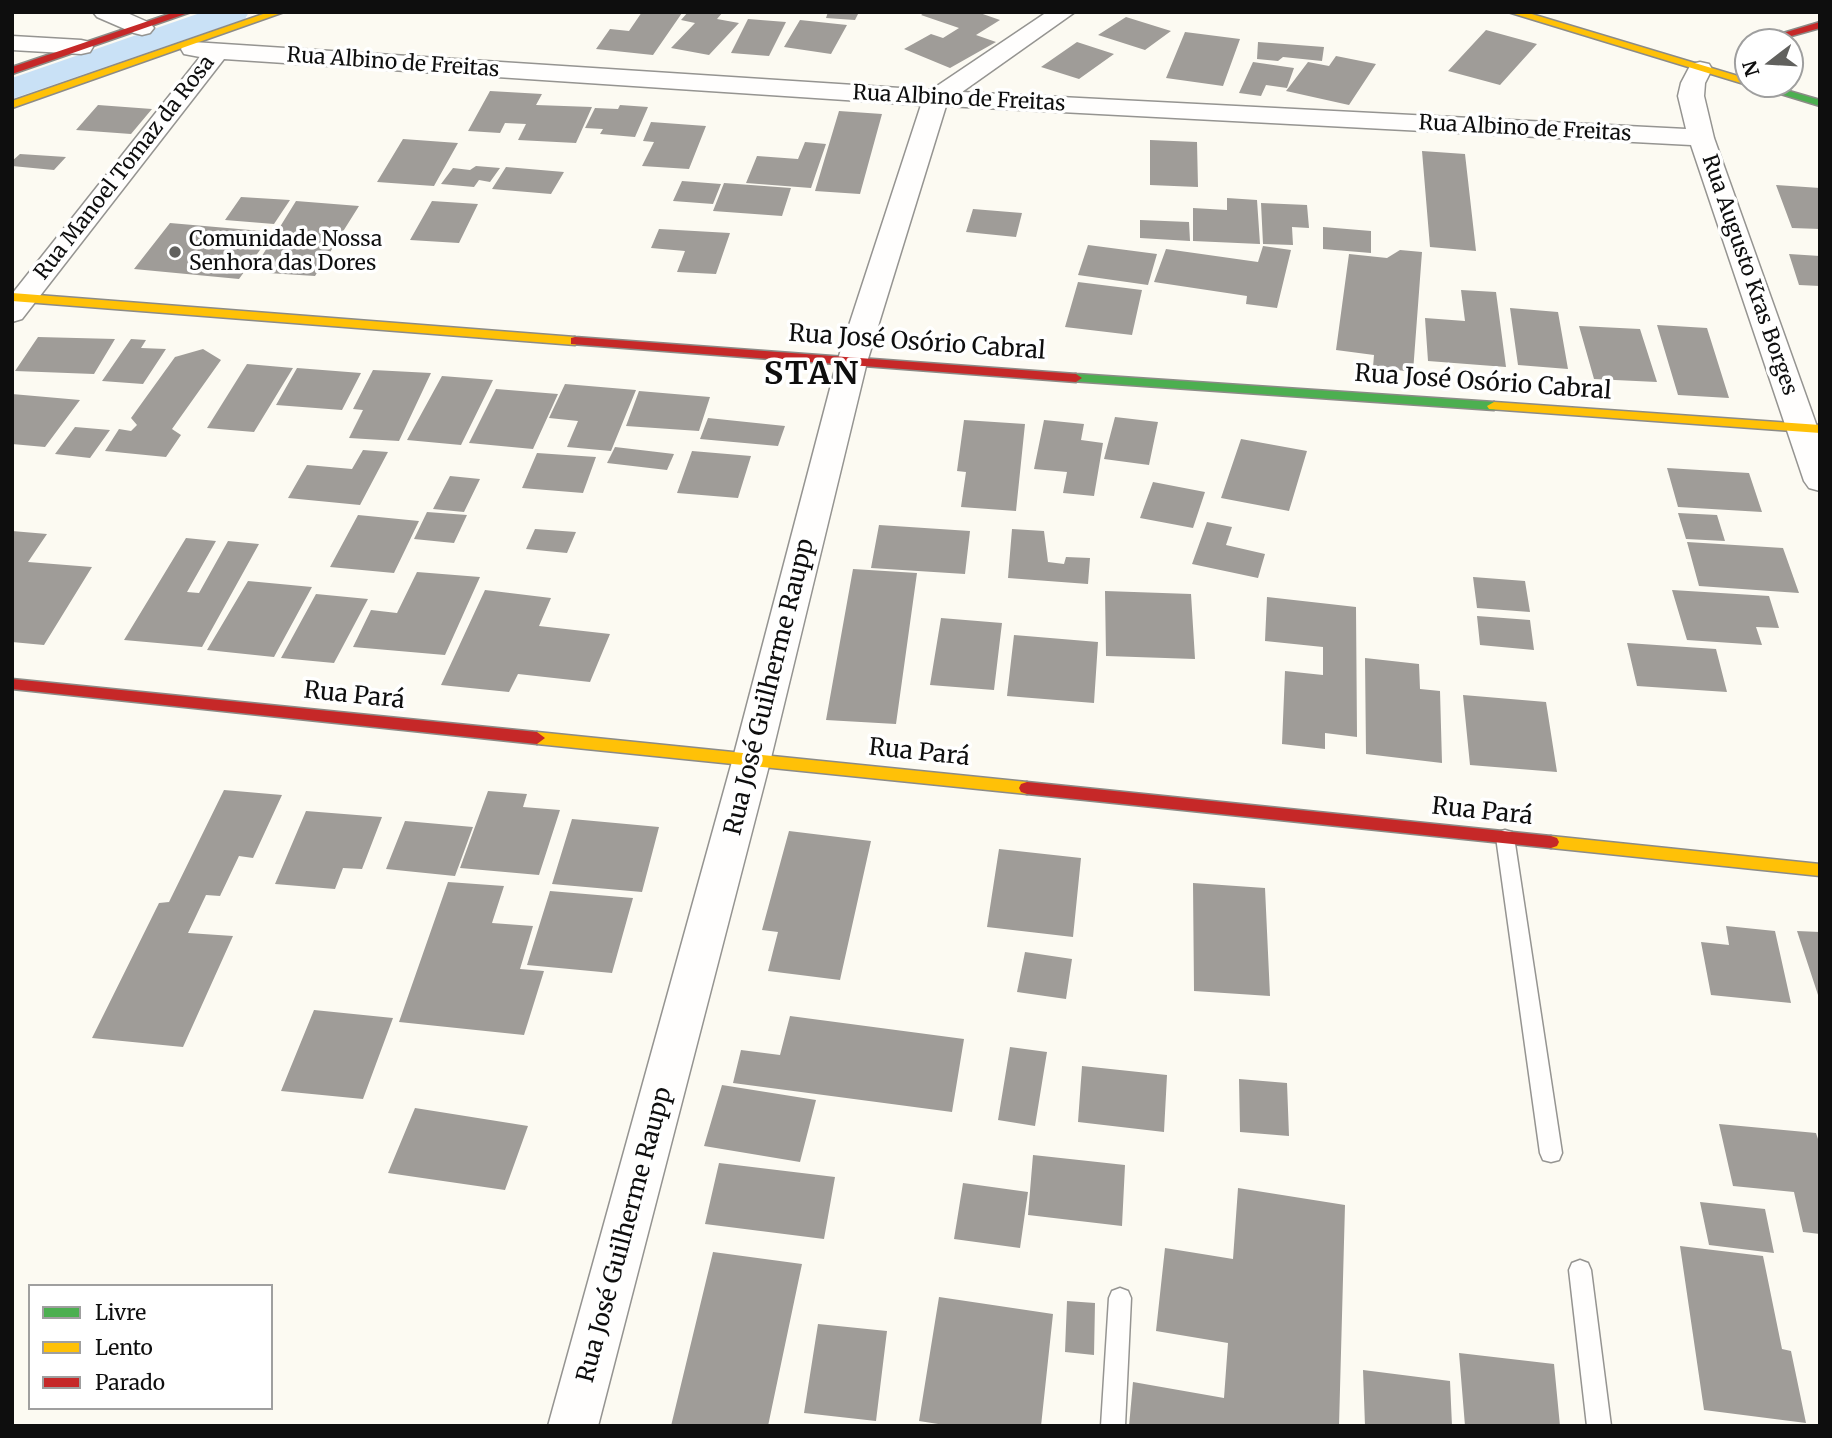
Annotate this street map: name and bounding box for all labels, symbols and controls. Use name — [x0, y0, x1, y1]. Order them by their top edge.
north arrow — [1734, 28, 1804, 98]
street label: Rua Albino de Freitas — [286, 43, 500, 83]
street label: Rua Manoel Tomaz da Rosa — [30, 51, 220, 285]
text: N — [1737, 58, 1765, 79]
street label: Rua Albino de Freitas — [852, 81, 1066, 117]
street label: Rua Albino de Freitas — [1418, 111, 1632, 147]
street label: Rua Augusto Kras Borges — [1696, 151, 1802, 399]
place label: Comunidade Nossa Senhora das Dores — [189, 227, 382, 277]
marker: Comunidade Nossa Senhora das Dores — [167, 244, 183, 260]
street label: Rua José Osório Cabral — [788, 320, 1046, 366]
district label: STAN — [764, 356, 860, 394]
street label: Rua José Osório Cabral — [1354, 360, 1612, 406]
street label: Rua José Guilherme Raupp — [719, 536, 821, 838]
street label: Rua Pará — [302, 676, 406, 716]
street label: Rua Pará — [867, 733, 971, 773]
street label: Rua Pará — [1430, 792, 1534, 832]
street label: Rua José Guilherme Raupp — [572, 1084, 678, 1386]
legend — [28, 1284, 273, 1410]
text: Livre — [95, 1299, 146, 1326]
text: Lento — [95, 1334, 153, 1361]
text: Parado — [95, 1369, 165, 1396]

